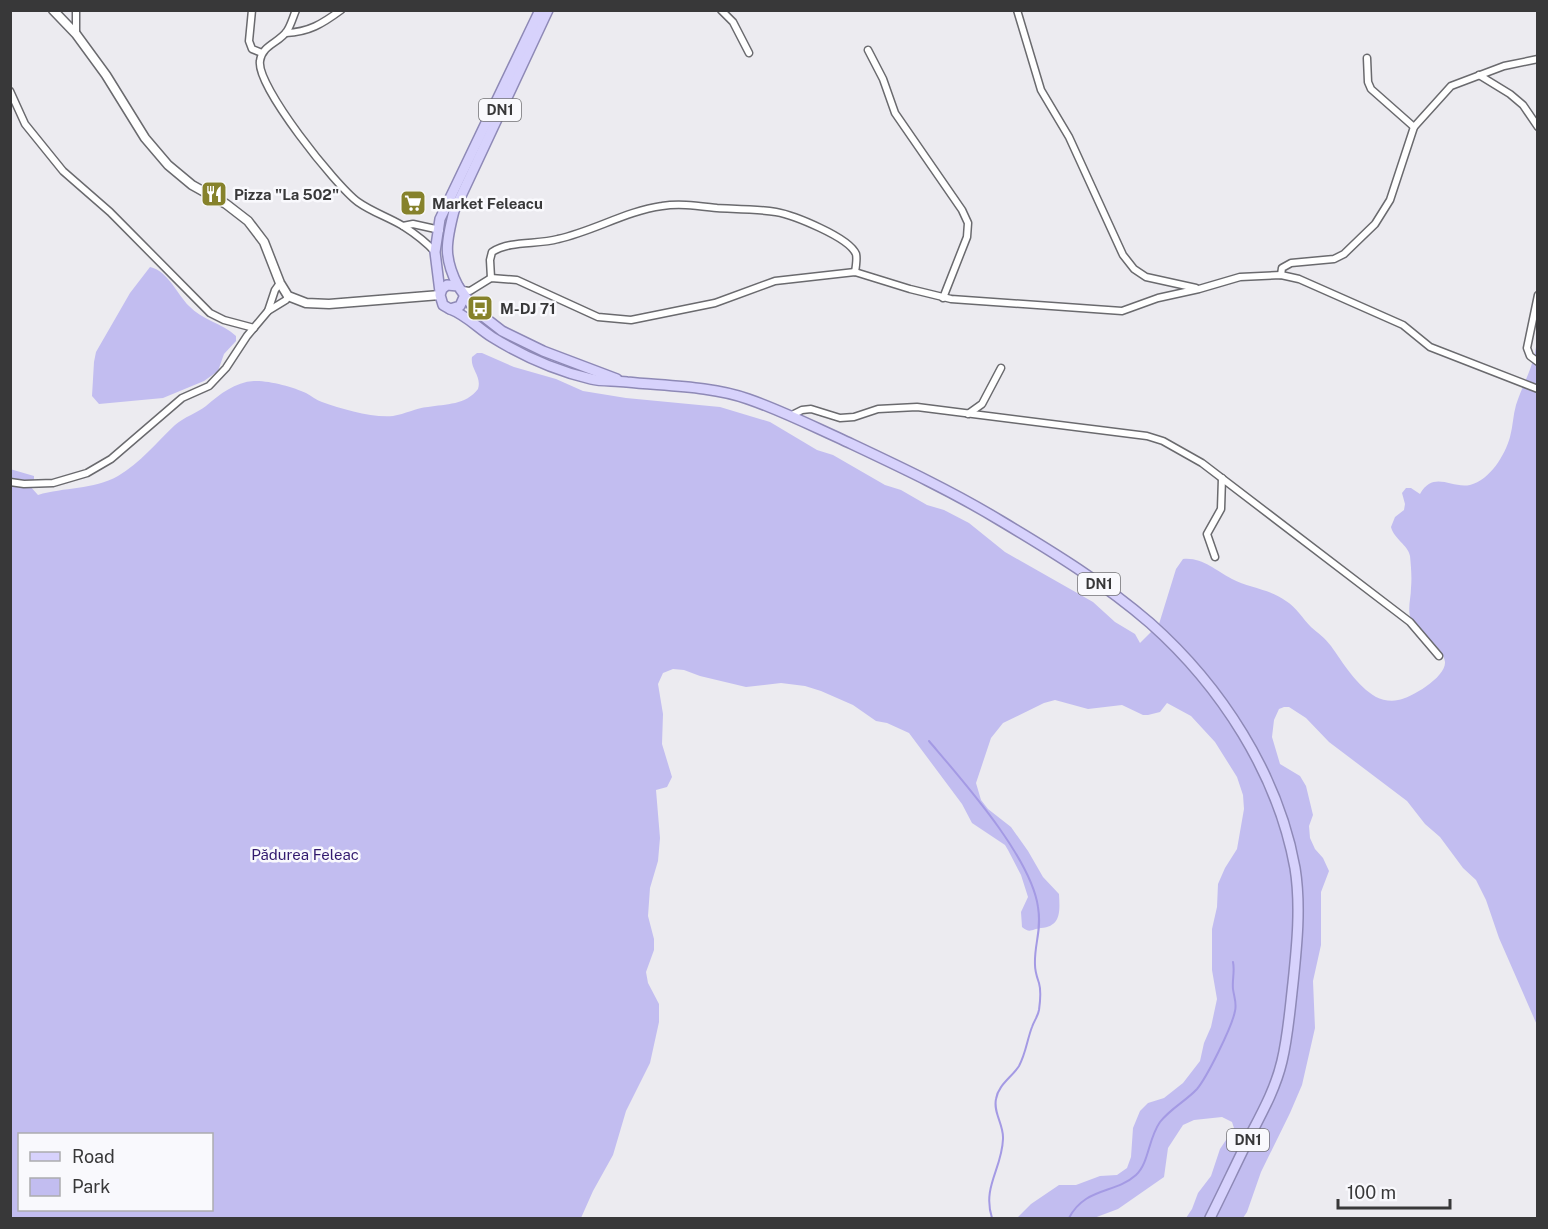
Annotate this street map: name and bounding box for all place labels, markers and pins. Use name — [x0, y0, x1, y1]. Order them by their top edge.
restaurant icon: Pizza "La 502" — [199, 179, 229, 209]
place label: Pizza "La 502" — [234, 186, 339, 203]
supermarket icon: Market Feleacu — [398, 188, 428, 218]
place label: Market Feleacu — [432, 195, 543, 212]
bus stop icon: M-DJ 71 — [465, 293, 495, 323]
place label: M-DJ 71 — [500, 300, 556, 317]

